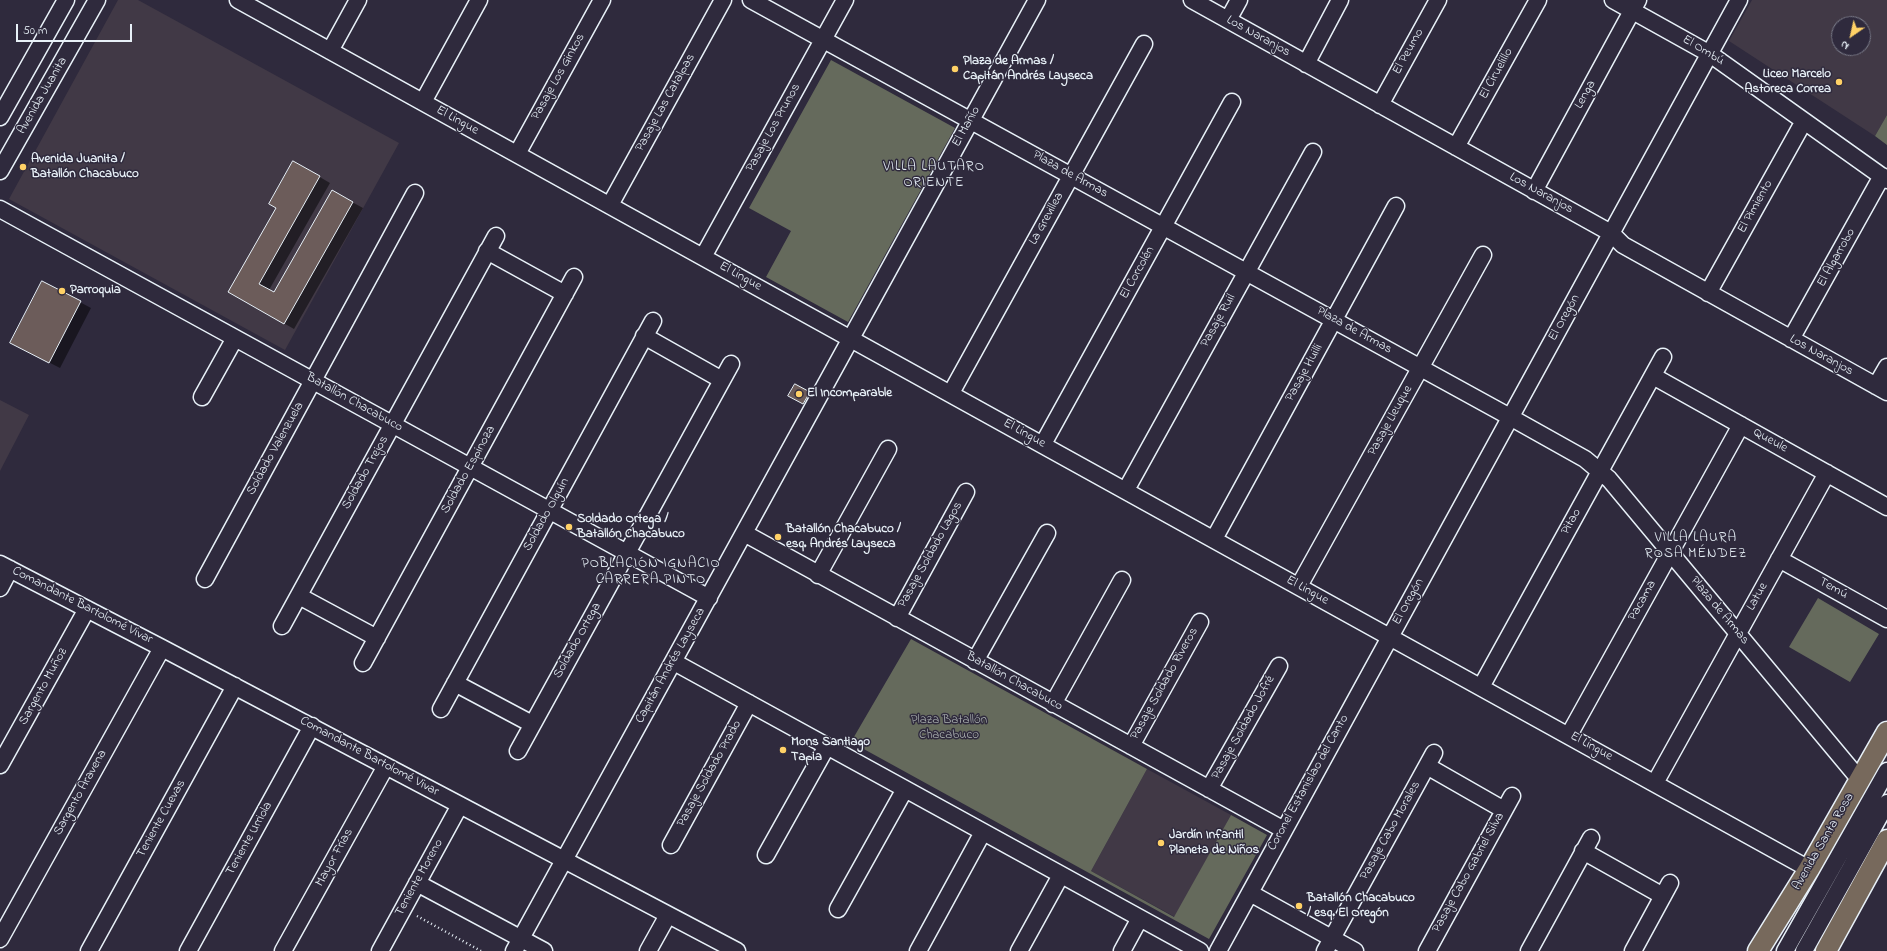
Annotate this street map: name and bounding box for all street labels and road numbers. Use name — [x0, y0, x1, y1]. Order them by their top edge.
street label: Los Naranjos — [1223, 13, 1293, 61]
street label: El Peumo — [1390, 26, 1428, 78]
street label: Pasaje Los Ginkos — [529, 31, 589, 123]
street label: El Ombú — [1679, 32, 1727, 70]
street label: El Ciruelillo — [1477, 46, 1517, 102]
street label: Pasaje Las Catalpas — [633, 51, 699, 155]
street label: Avenida Juanita — [15, 55, 71, 137]
street label: Lenga — [1572, 78, 1600, 112]
street label: Pasaje Los Prunos — [743, 81, 805, 175]
street label: El Lingue — [433, 103, 481, 139]
street label: El Mañío — [950, 104, 984, 150]
street label: Plaza de Armas — [1030, 148, 1110, 202]
street label: Los Naranjos — [1506, 170, 1576, 218]
street label: El Pimiento — [1735, 178, 1777, 236]
street label: La Grevillea — [1026, 190, 1068, 248]
street label: El Algarrobo — [1815, 226, 1859, 290]
street label: El Corcolén — [1117, 244, 1159, 302]
street label: El Lingue — [716, 259, 764, 295]
street label: Pasaje Ruil — [1198, 292, 1240, 350]
street label: El Oregón — [1546, 292, 1584, 344]
street label: Plaza de Armas — [1314, 304, 1394, 358]
street label: Los Naranjos — [1786, 332, 1856, 380]
street label: Pasaje Huilli — [1283, 342, 1327, 404]
street label: Batallón Chacabuco — [303, 370, 405, 436]
street label: Pasaje Lleuque — [1365, 383, 1417, 459]
street label: Soldado Valenzuela — [244, 400, 308, 498]
street label: El Lingue — [1000, 416, 1048, 452]
street label: Soldado Espinoza — [438, 423, 500, 517]
street label: Queule — [1750, 425, 1790, 457]
street label: Soldado Trejos — [339, 433, 393, 513]
street label: Soldado Olguín — [520, 476, 574, 554]
street label: Pasaje Soldado Lagos — [895, 499, 967, 611]
street label: Pitao — [1559, 506, 1585, 538]
street label: Comandante Bartolomé Vivar — [9, 564, 155, 648]
street label: El Lingue — [1283, 573, 1331, 609]
street label: Plaza de Armas — [1686, 574, 1752, 648]
street label: Temú — [1816, 575, 1850, 603]
street label: El Oregón — [1390, 576, 1428, 628]
street label: Pacama — [1626, 578, 1660, 624]
street label: Latue — [1744, 580, 1772, 614]
street label: Soldado Ortega — [551, 600, 605, 682]
street label: Capitán Andrés Layseca — [633, 605, 709, 727]
street label: Pasaje Soldado Riveros — [1128, 625, 1202, 743]
street label: Sargento Muñoz — [16, 646, 72, 728]
street label: Batallón Chacabuco — [963, 649, 1065, 715]
street label: Pasaje Soldado Jofré — [1209, 673, 1279, 783]
street label: Coronel Estanislao del Canto — [1265, 712, 1353, 854]
street label: Comandante Bartolomé Vivar — [297, 714, 441, 800]
street label: Pasaje Soldado Prado — [674, 718, 746, 830]
street label: El Lingue — [1567, 729, 1615, 765]
street label: Sargento Aravena — [51, 747, 111, 839]
street label: Teniente Cuevas — [134, 777, 190, 861]
street label: Pasaje Cabo Morales — [1357, 779, 1425, 883]
street label: Avenida Santa Rosa — [1790, 791, 1858, 893]
street label: Teniente Urriola — [223, 799, 277, 879]
street label: Pasaje Cabo Gabriel Silva — [1430, 810, 1508, 936]
street label: Mayor Frías — [313, 826, 357, 890]
street label: Teniente Moreno — [392, 837, 448, 919]

